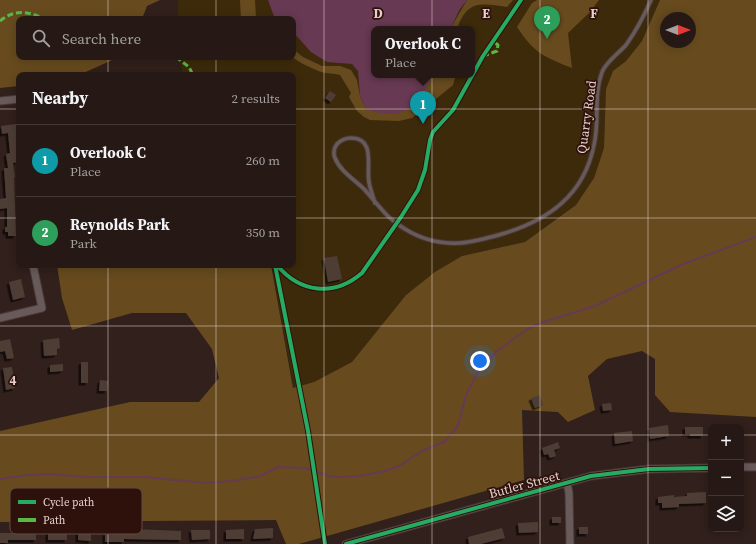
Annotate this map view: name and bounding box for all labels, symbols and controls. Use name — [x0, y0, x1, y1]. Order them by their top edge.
text: D — [373, 5, 383, 22]
text: E — [482, 5, 490, 22]
text: F — [590, 5, 598, 22]
pin: 2 — [534, 6, 560, 39]
north arrow — [660, 12, 696, 48]
search box — [16, 16, 296, 60]
popup — [371, 26, 475, 78]
icon: search — [30, 27, 52, 49]
text: Search here — [62, 28, 141, 49]
text: Overlook C — [385, 33, 461, 54]
text: Place — [385, 54, 416, 71]
street label: Quarry Road — [573, 79, 600, 155]
text: Nearby — [32, 86, 88, 110]
text: 2 results — [232, 90, 280, 107]
pin: 1 — [410, 91, 436, 124]
text: Overlook C — [70, 142, 146, 163]
text: 1 — [41, 152, 49, 169]
text: 260 m — [246, 152, 280, 169]
text: Place — [70, 163, 101, 180]
text: Reynolds Park — [70, 214, 170, 235]
text: 2 — [41, 224, 49, 241]
text: 350 m — [246, 224, 280, 241]
text: Park — [70, 235, 97, 252]
your location — [470, 351, 490, 371]
text: 4 — [9, 372, 17, 389]
map controls — [708, 424, 744, 532]
button: + — [708, 424, 744, 460]
button: − — [708, 460, 744, 496]
street label: Butler Street — [487, 467, 562, 502]
legend — [10, 488, 142, 534]
text: Cycle path — [43, 495, 95, 510]
button: layers — [708, 496, 744, 532]
text: Path — [43, 513, 66, 528]

